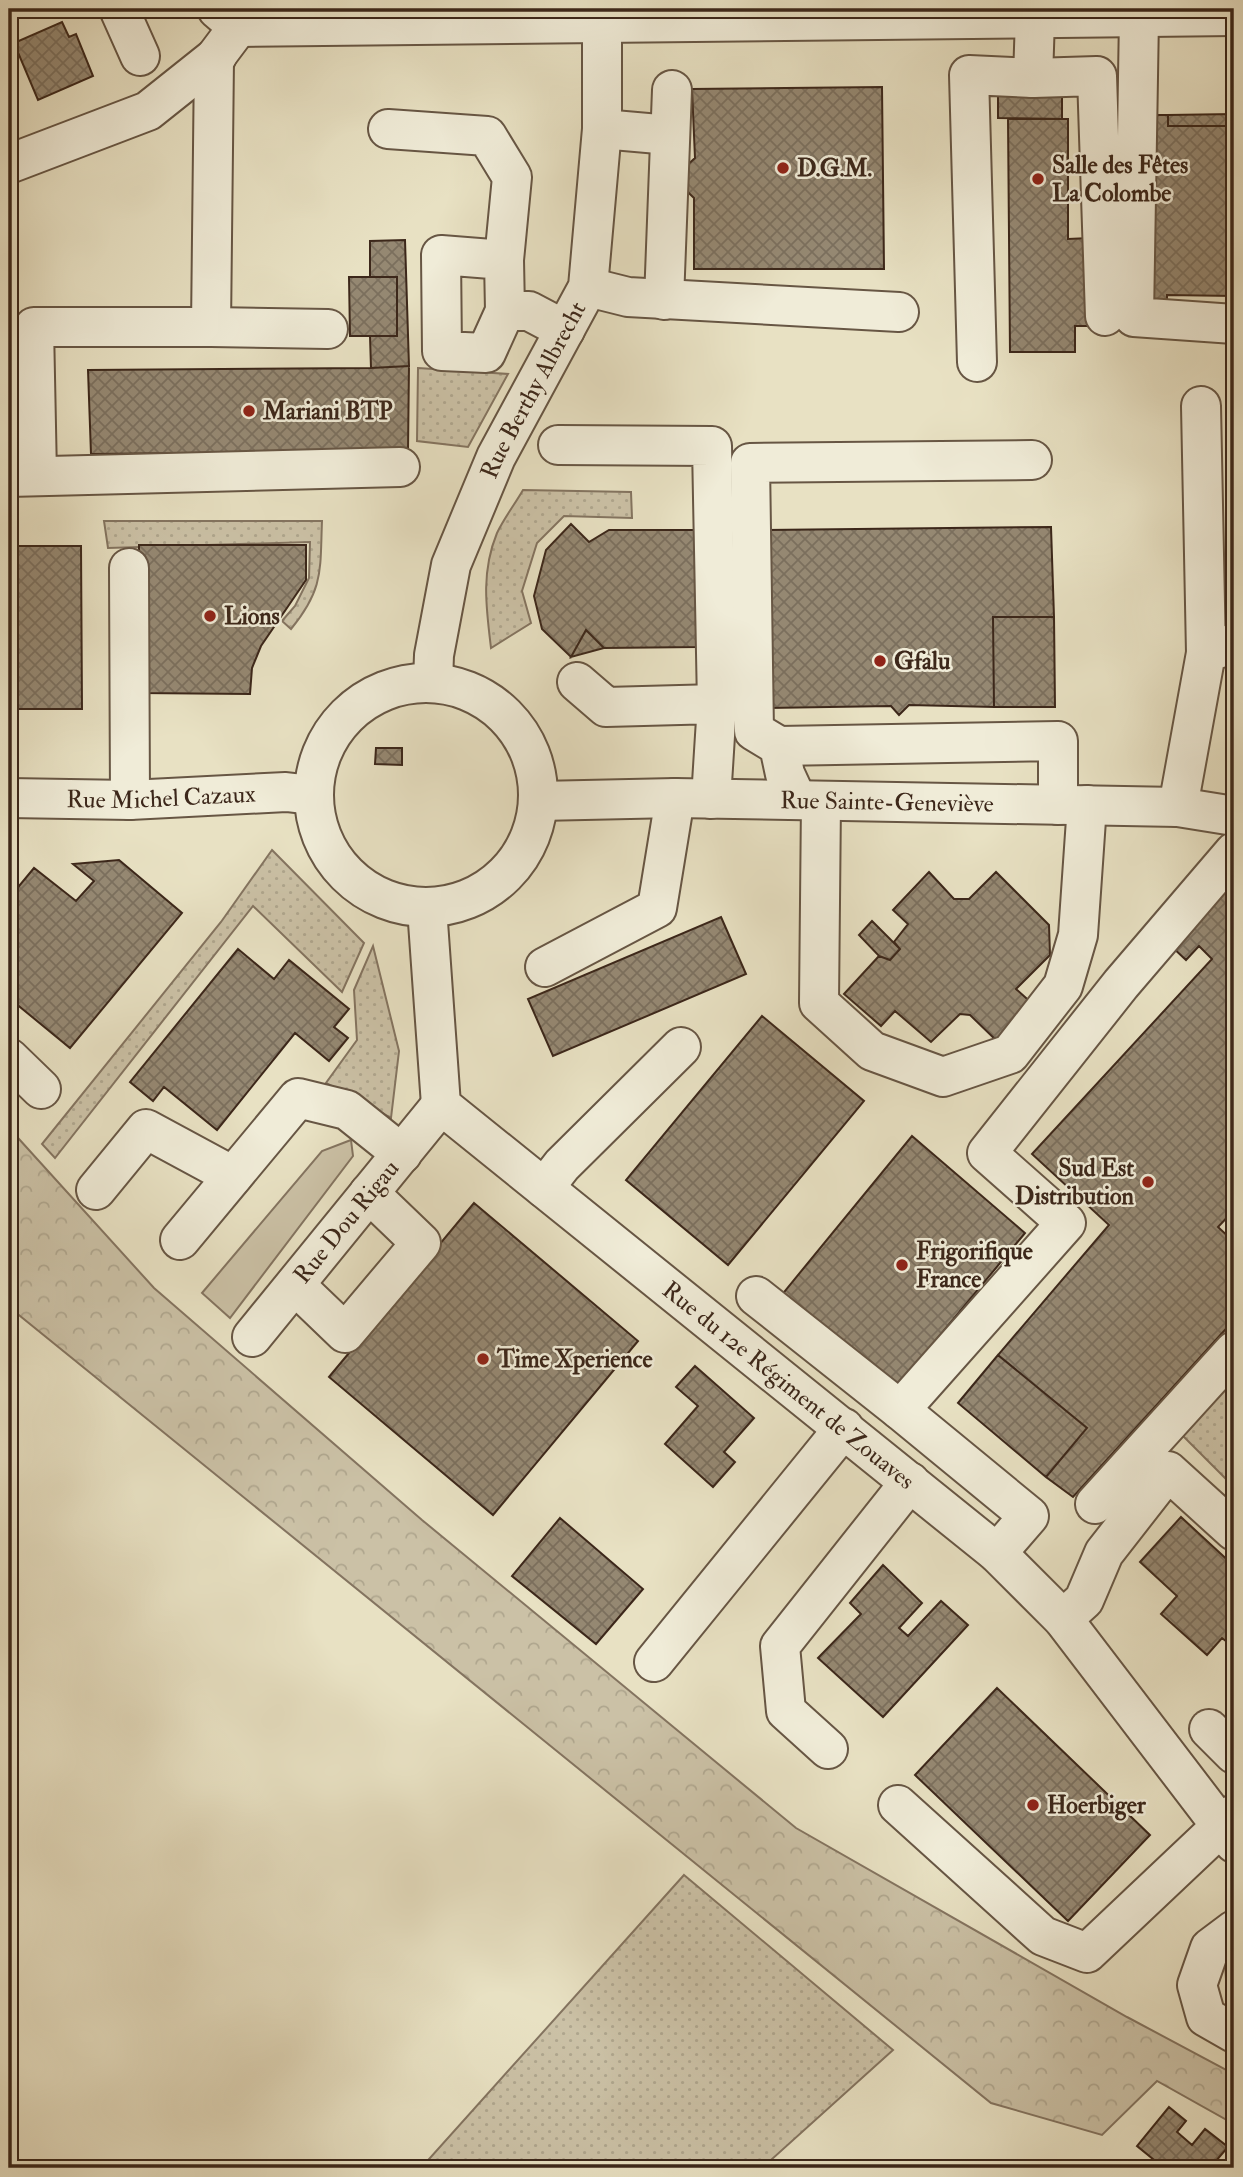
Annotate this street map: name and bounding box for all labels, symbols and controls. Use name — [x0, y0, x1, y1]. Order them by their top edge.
place label: Salle des Fêtes La Colombe — [1052, 150, 1188, 209]
place label: D.G.M. — [797, 153, 873, 184]
marker: D.G.M. — [775, 160, 791, 176]
marker: Salle des Fêtes La Colombe — [1030, 171, 1046, 187]
street label: Rue Berthy Albrecht — [473, 296, 593, 483]
place label: Mariani BTP — [262, 396, 393, 427]
marker: Mariani BTP — [241, 403, 257, 419]
place label: Lions — [224, 601, 280, 632]
marker: Lions — [202, 608, 218, 624]
place label: Gfalu — [894, 646, 951, 677]
marker: Gfalu — [872, 653, 888, 669]
street label: Rue Michel Cazaux — [66, 778, 257, 816]
street label: Rue Sainte-Geneviève — [780, 784, 994, 819]
street label: Rue Dou Rigau — [286, 1153, 406, 1290]
place label: Sud Est Distribution — [1015, 1153, 1135, 1212]
marker: Sud Est Distribution — [1140, 1174, 1156, 1190]
place label: Frigorifique France — [916, 1236, 1033, 1295]
marker: Frigorifique France — [894, 1257, 910, 1273]
street label: Rue du 12e Régiment de Zouaves — [656, 1274, 921, 1496]
place label: Time Xperience — [496, 1344, 652, 1375]
marker: Time Xperience — [475, 1351, 491, 1367]
place label: Hoerbiger — [1047, 1790, 1147, 1821]
marker: Hoerbiger — [1025, 1797, 1041, 1813]

